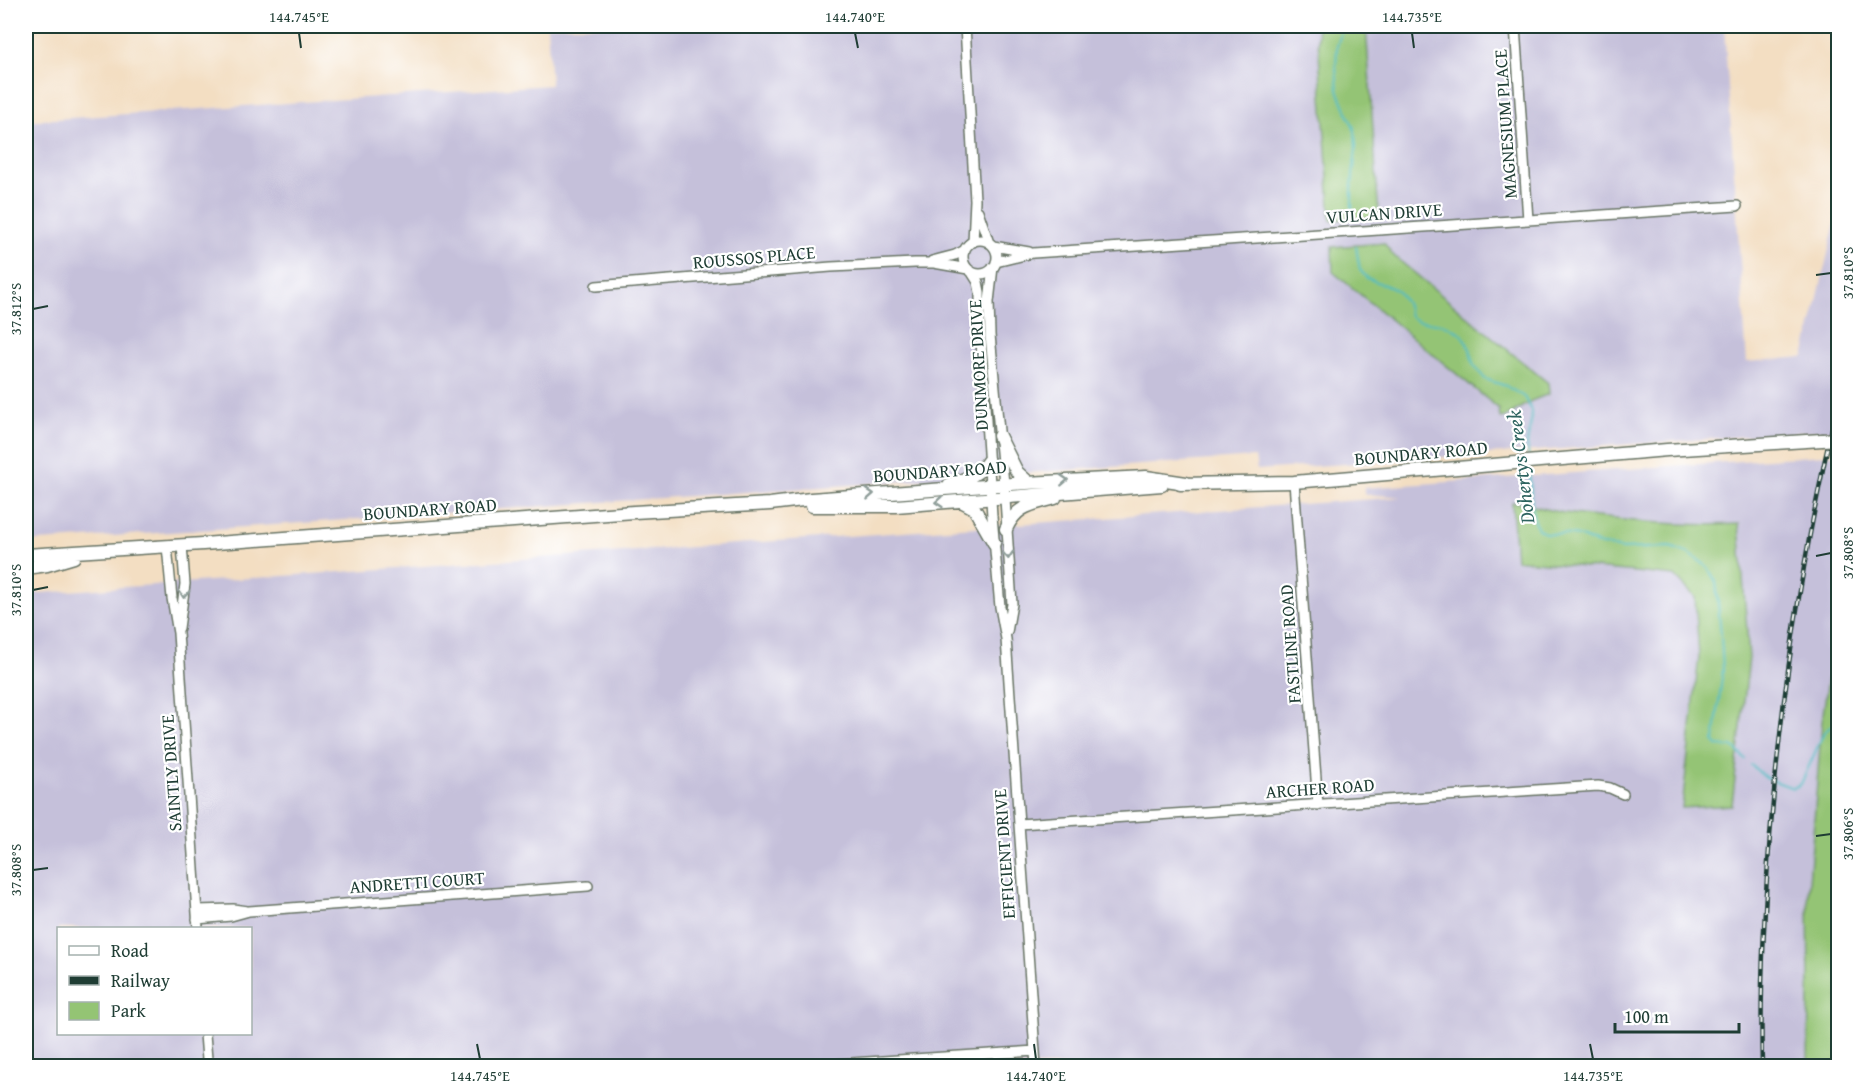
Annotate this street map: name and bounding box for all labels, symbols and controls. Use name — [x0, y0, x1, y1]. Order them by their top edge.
text: 144.745°E — [269, 6, 329, 27]
text: 144.740°E — [825, 6, 885, 27]
text: 144.735°E — [1382, 6, 1442, 27]
street label: MAGNESIUM PLACE — [1486, 48, 1524, 200]
street label: VULCAN DRIVE — [1325, 195, 1443, 231]
street label: ROUSSOS PLACE — [692, 238, 816, 276]
text: 37.810°S — [1837, 247, 1858, 299]
text: 37.812°S — [5, 283, 26, 335]
street label: DUNMORE DRIVE — [961, 299, 995, 431]
water label: Dohertys Creek — [1499, 408, 1541, 526]
street label: BOUNDARY ROAD — [1353, 434, 1489, 472]
street label: BOUNDARY ROAD — [872, 453, 1008, 489]
one-way arrow — [1060, 474, 1069, 487]
one-way arrow — [865, 488, 874, 501]
street label: BOUNDARY ROAD — [362, 491, 498, 527]
one-way arrow — [934, 496, 943, 509]
text: 37.808°S — [1837, 527, 1858, 579]
one-way arrow — [1002, 551, 1015, 560]
text: 37.810°S — [5, 564, 26, 616]
street label: FASTLINE ROAD — [1272, 584, 1308, 704]
one-way arrow — [178, 589, 191, 598]
street label: SAINTLY DRIVE — [153, 714, 189, 832]
street label: ARCHER ROAD — [1265, 771, 1375, 805]
street label: EFFICIENT DRIVE — [986, 788, 1022, 920]
text: 37.806°S — [1837, 808, 1858, 860]
text: 37.808°S — [5, 844, 26, 896]
street label: ANDRETTI COURT — [349, 864, 485, 900]
legend — [57, 927, 252, 1035]
text: Road — [111, 937, 149, 964]
text: Railway — [111, 967, 170, 994]
scale bar — [1615, 996, 1740, 1034]
text: Park — [111, 997, 147, 1024]
text: 100 m — [1624, 1003, 1669, 1030]
text: 144.745°E — [450, 1065, 510, 1086]
text: 144.740°E — [1006, 1065, 1066, 1086]
text: 144.735°E — [1563, 1065, 1623, 1086]

